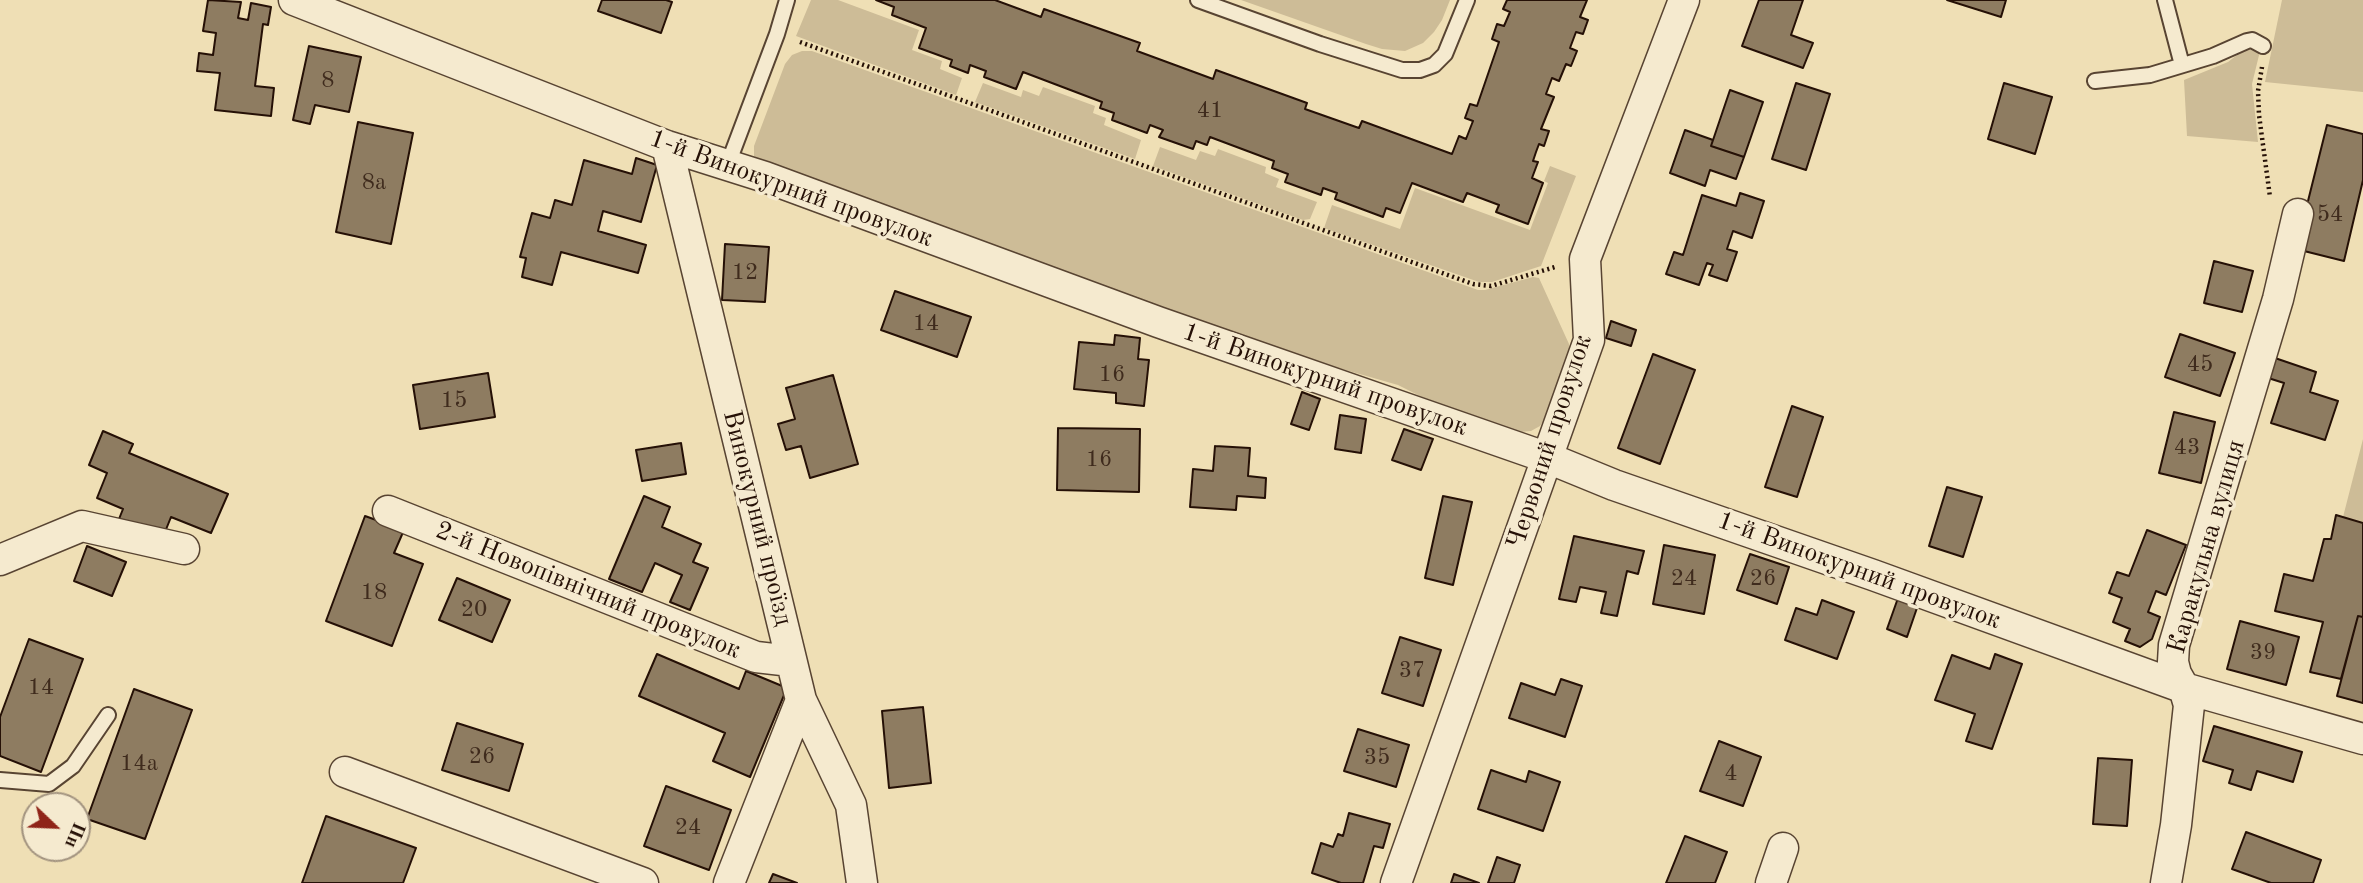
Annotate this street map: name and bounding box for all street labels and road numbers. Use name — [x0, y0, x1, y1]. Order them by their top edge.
street label: 1-й Винокурний провулок — [645, 123, 937, 255]
street label: 1-й Винокурний провулок — [1178, 317, 1472, 443]
street label: Червоний провулок — [1501, 331, 1599, 553]
street label: Винокурний проїзд — [715, 407, 799, 629]
street label: Каракульна вулиця — [2161, 436, 2253, 658]
street label: 1-й Винокурний провулок — [1713, 505, 2005, 637]
street label: 2-й Новопівнічний провулок — [431, 515, 745, 667]

